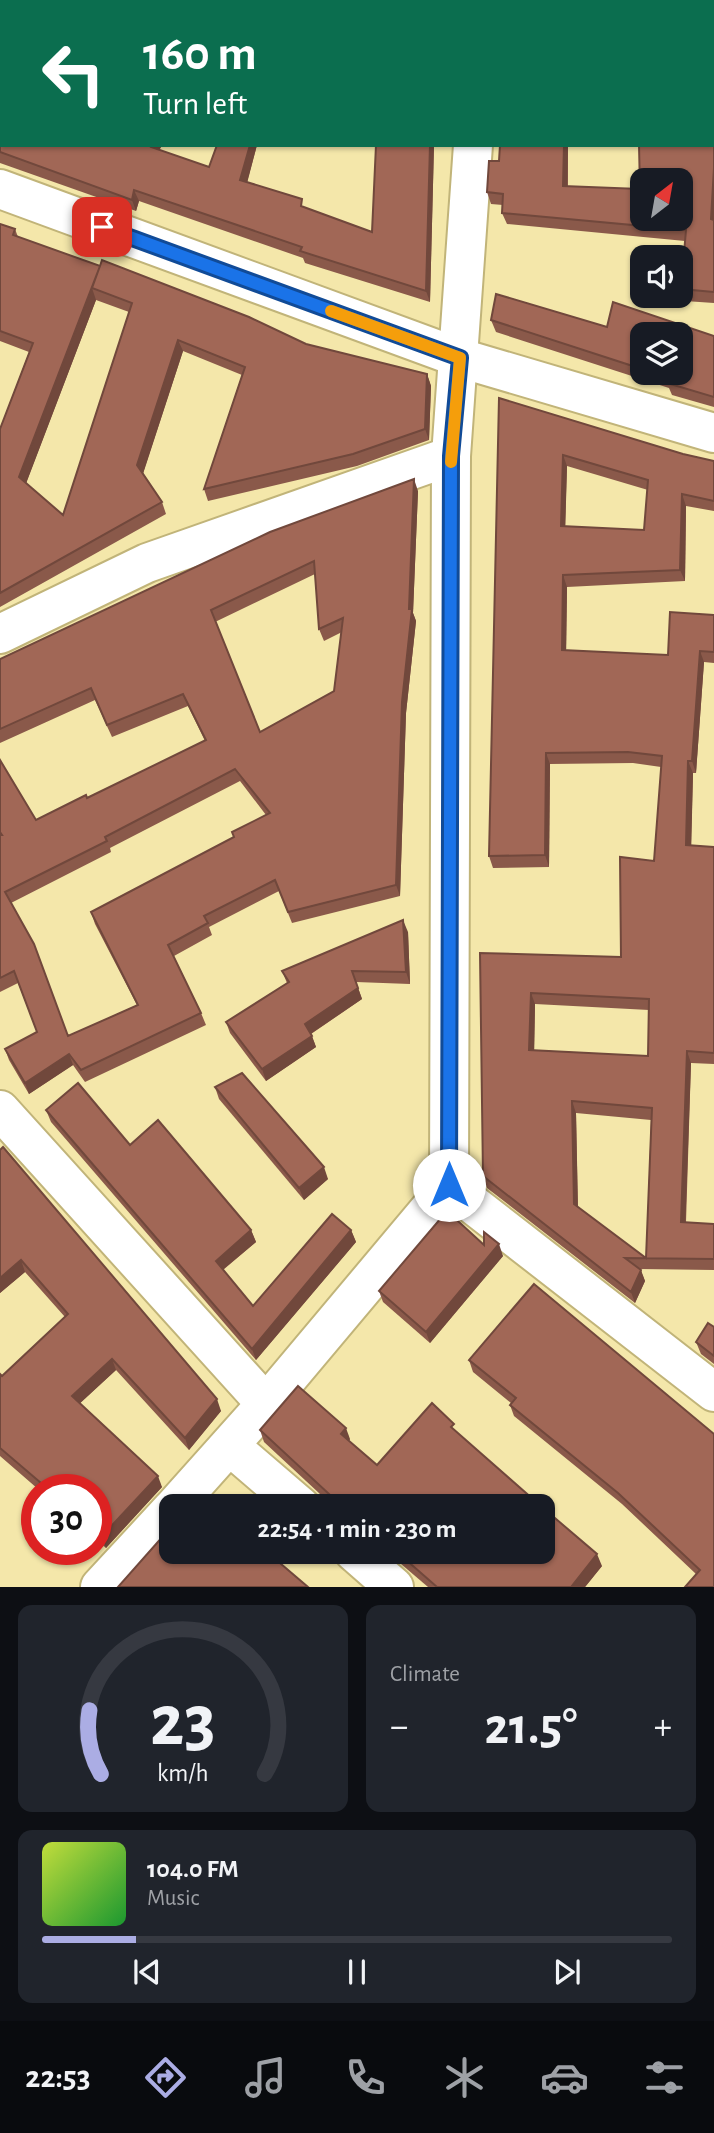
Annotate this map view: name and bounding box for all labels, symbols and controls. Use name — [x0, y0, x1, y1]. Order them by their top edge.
icon: left — [28, 28, 119, 119]
text: 160 m — [143, 30, 257, 79]
text: Turn left — [143, 88, 247, 120]
north arrow — [630, 168, 693, 231]
map controls — [630, 168, 693, 385]
pin — [72, 197, 132, 257]
icon: arrive — [83, 208, 121, 246]
button: sound — [630, 245, 693, 308]
button: layers — [630, 322, 693, 385]
position arrow — [412, 1148, 486, 1222]
speed limit sign: 30 — [21, 1474, 112, 1565]
text: 22:54 · 1 min · 230 m — [257, 1516, 457, 1542]
text: Climate — [390, 1663, 460, 1686]
text: 23 — [150, 1687, 216, 1760]
text: 21.5° — [485, 1701, 577, 1753]
text: − — [390, 1708, 408, 1746]
text: + — [654, 1708, 672, 1746]
text: km/h — [157, 1761, 209, 1786]
text: 104.0 FM — [147, 1856, 239, 1882]
text: Music — [147, 1887, 199, 1910]
icon: previous — [128, 1953, 166, 1991]
icon: pause — [338, 1953, 376, 1991]
icon: next — [548, 1953, 586, 1991]
icon: directions — [141, 2053, 190, 2102]
icon: music — [241, 2053, 290, 2102]
icon: phone — [341, 2053, 390, 2102]
icon: climate — [440, 2053, 489, 2102]
icon: car — [540, 2053, 589, 2102]
icon: filters — [640, 2053, 689, 2102]
text: 22:53 — [25, 2061, 90, 2093]

